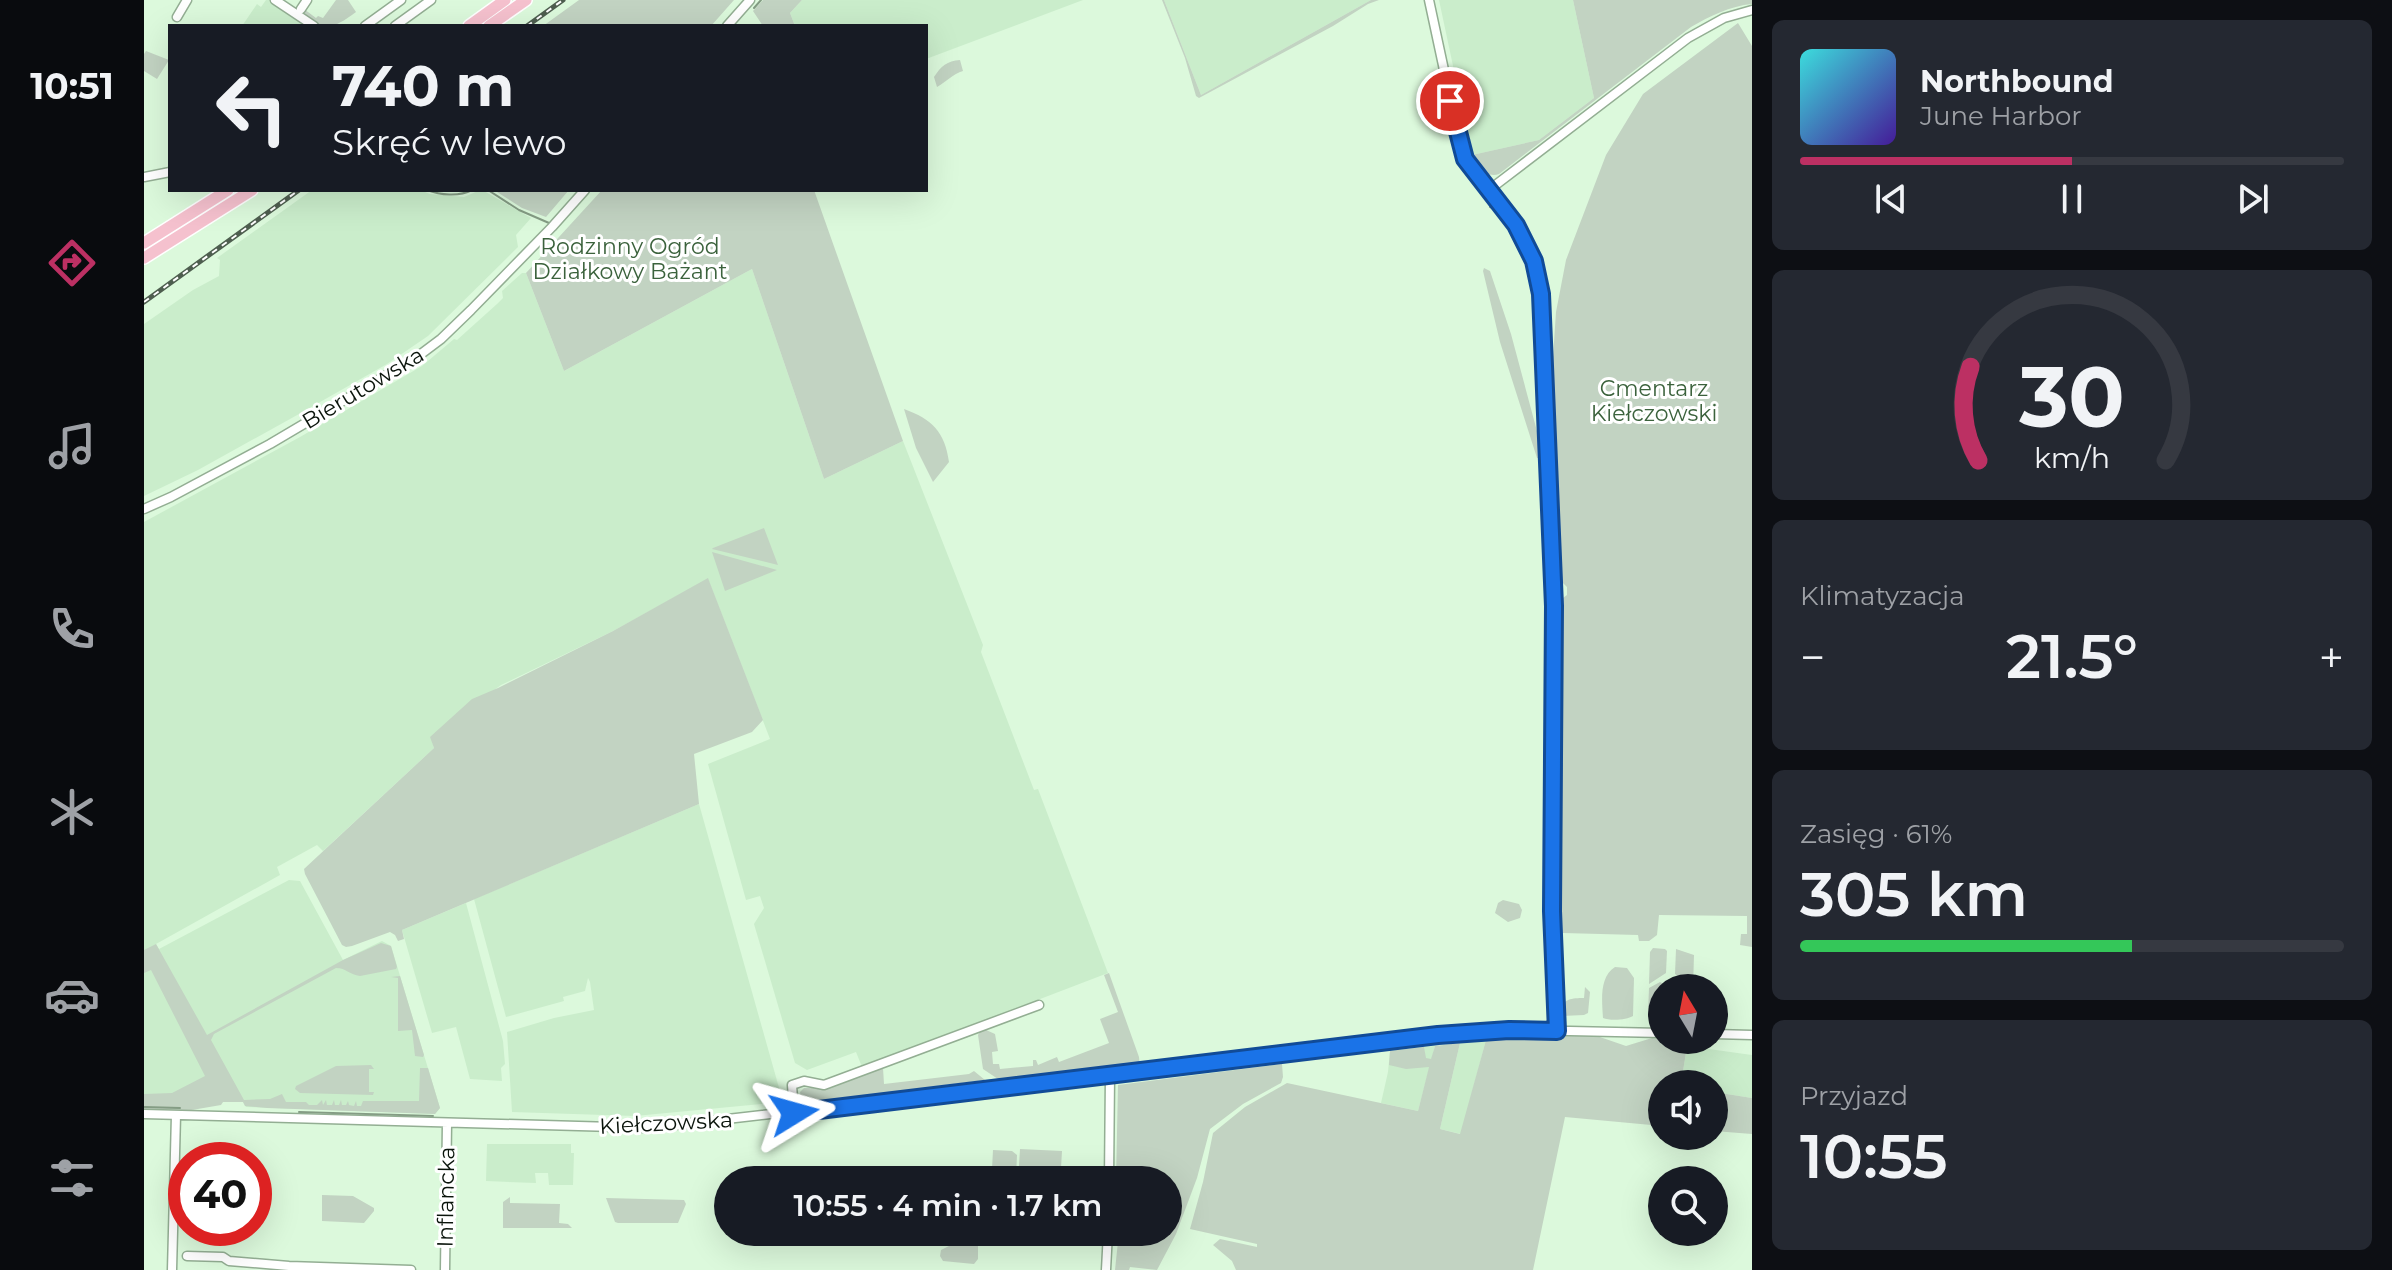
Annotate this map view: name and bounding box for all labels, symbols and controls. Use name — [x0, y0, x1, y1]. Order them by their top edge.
text: 740 m — [332, 52, 514, 120]
icon: left — [200, 56, 304, 160]
text: Northbound — [1920, 63, 2114, 100]
text: 10:51 — [30, 64, 114, 108]
pin — [1416, 67, 1484, 135]
icon: arrive — [1428, 79, 1472, 123]
text: June Harbor — [1920, 100, 2082, 132]
text: Skręć w lewo — [332, 120, 567, 164]
icon: previous — [1869, 177, 1913, 221]
icon: pause — [2050, 177, 2094, 221]
icon: next — [2231, 177, 2275, 221]
park label: Rodzinny Ogród Działkowy Bażant — [532, 233, 728, 285]
icon: directions — [44, 235, 100, 291]
street label: Bierutowska — [297, 341, 429, 435]
text: 30 — [2018, 346, 2125, 448]
park label: Cmentarz Kiełczowski — [1591, 375, 1717, 427]
icon: music — [44, 418, 100, 474]
text: km/h — [2034, 440, 2110, 475]
text: Klimatyzacja — [1800, 580, 1965, 612]
icon: phone — [44, 601, 100, 657]
text: 21.5° — [2006, 620, 2138, 693]
text: − — [1800, 630, 1825, 684]
text: + — [2319, 630, 2344, 684]
icon: climate — [44, 784, 100, 840]
text: Zasięg · 61% — [1800, 818, 1952, 850]
text: 305 km — [1800, 858, 2028, 931]
icon: car — [44, 967, 100, 1023]
north arrow — [1648, 974, 1728, 1054]
map controls — [1648, 974, 1728, 1246]
button: sound — [1648, 1070, 1728, 1150]
position arrow — [752, 1071, 836, 1155]
text: Przyjazd — [1800, 1080, 1908, 1112]
street label: Kiełczowska — [599, 1106, 733, 1140]
text: 10:55 — [1800, 1120, 1948, 1193]
speed limit sign: 40 — [168, 1142, 272, 1246]
street label: Inflancka — [432, 1146, 460, 1248]
icon: filters — [44, 1150, 100, 1206]
button: search — [1648, 1166, 1728, 1246]
text: 10:55 · 4 min · 1.7 km — [794, 1187, 1102, 1224]

